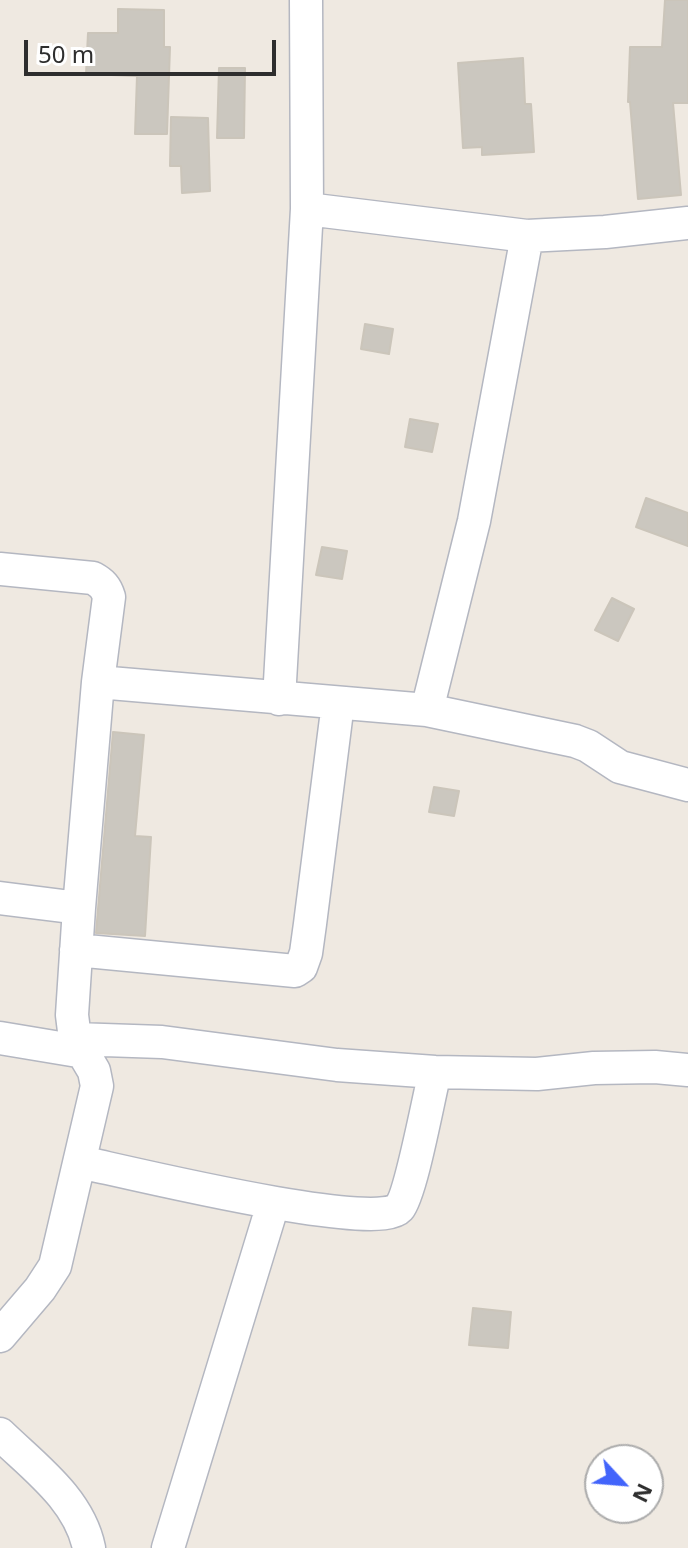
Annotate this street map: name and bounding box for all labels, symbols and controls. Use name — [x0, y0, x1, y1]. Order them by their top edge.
scale bar — [28, 24, 280, 74]
text: 50 m — [38, 37, 94, 70]
north arrow — [584, 1444, 664, 1524]
text: N — [626, 1479, 661, 1508]

